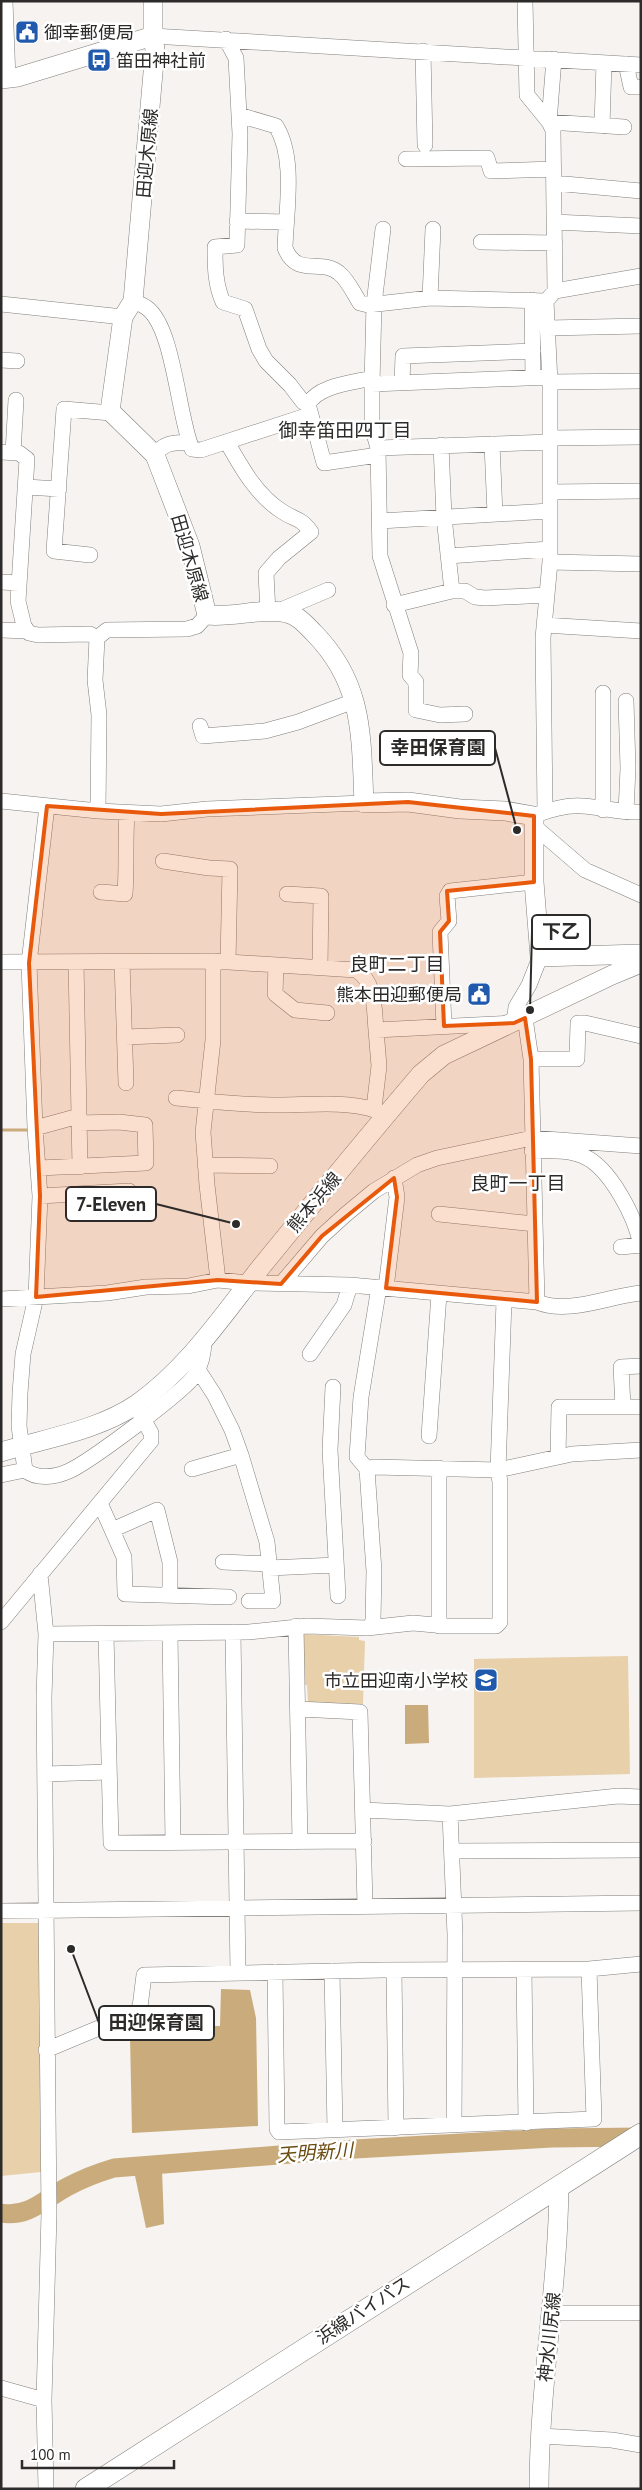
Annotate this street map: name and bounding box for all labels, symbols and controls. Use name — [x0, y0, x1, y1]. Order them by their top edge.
public building icon: 御幸郵便局 — [14, 19, 40, 45]
place label: 御幸郵便局 — [44, 21, 134, 44]
bus stop icon: 笛田神社前 — [86, 47, 112, 73]
place label: 笛田神社前 — [116, 49, 206, 72]
street label: 田迎木原線 — [132, 107, 162, 199]
district label: 御幸笛田四丁目 — [278, 418, 412, 442]
street label: 田迎木原線 — [167, 512, 213, 604]
callout: 幸田保育園 — [380, 731, 495, 765]
text: 幸田保育園 — [390, 735, 486, 759]
callout: 下乙 — [532, 915, 590, 949]
text: 下乙 — [542, 919, 580, 943]
district label: 良町二丁目 — [349, 952, 445, 976]
public building icon: 熊本田迎郵便局 — [466, 981, 492, 1007]
place label: 熊本田迎郵便局 — [336, 983, 462, 1006]
street label: 熊本浜線 — [282, 1167, 346, 1237]
district label: 良町一丁目 — [470, 1171, 566, 1195]
callout: 7-Eleven — [66, 1187, 156, 1221]
text: 7-Eleven — [76, 1192, 146, 1216]
school or university icon: 市立田迎南小学校 — [473, 1667, 499, 1693]
place label: 市立田迎南小学校 — [324, 1669, 468, 1692]
callout: 田迎保育園 — [99, 2006, 214, 2040]
text: 田迎保育園 — [108, 2010, 204, 2034]
water label: 天明新川 — [276, 2137, 356, 2167]
street label: 浜線バイパス — [312, 2271, 414, 2349]
street label: 神水川尻線 — [533, 2291, 565, 2383]
scale bar — [22, 2438, 175, 2470]
text: 100 m — [30, 2445, 71, 2464]

